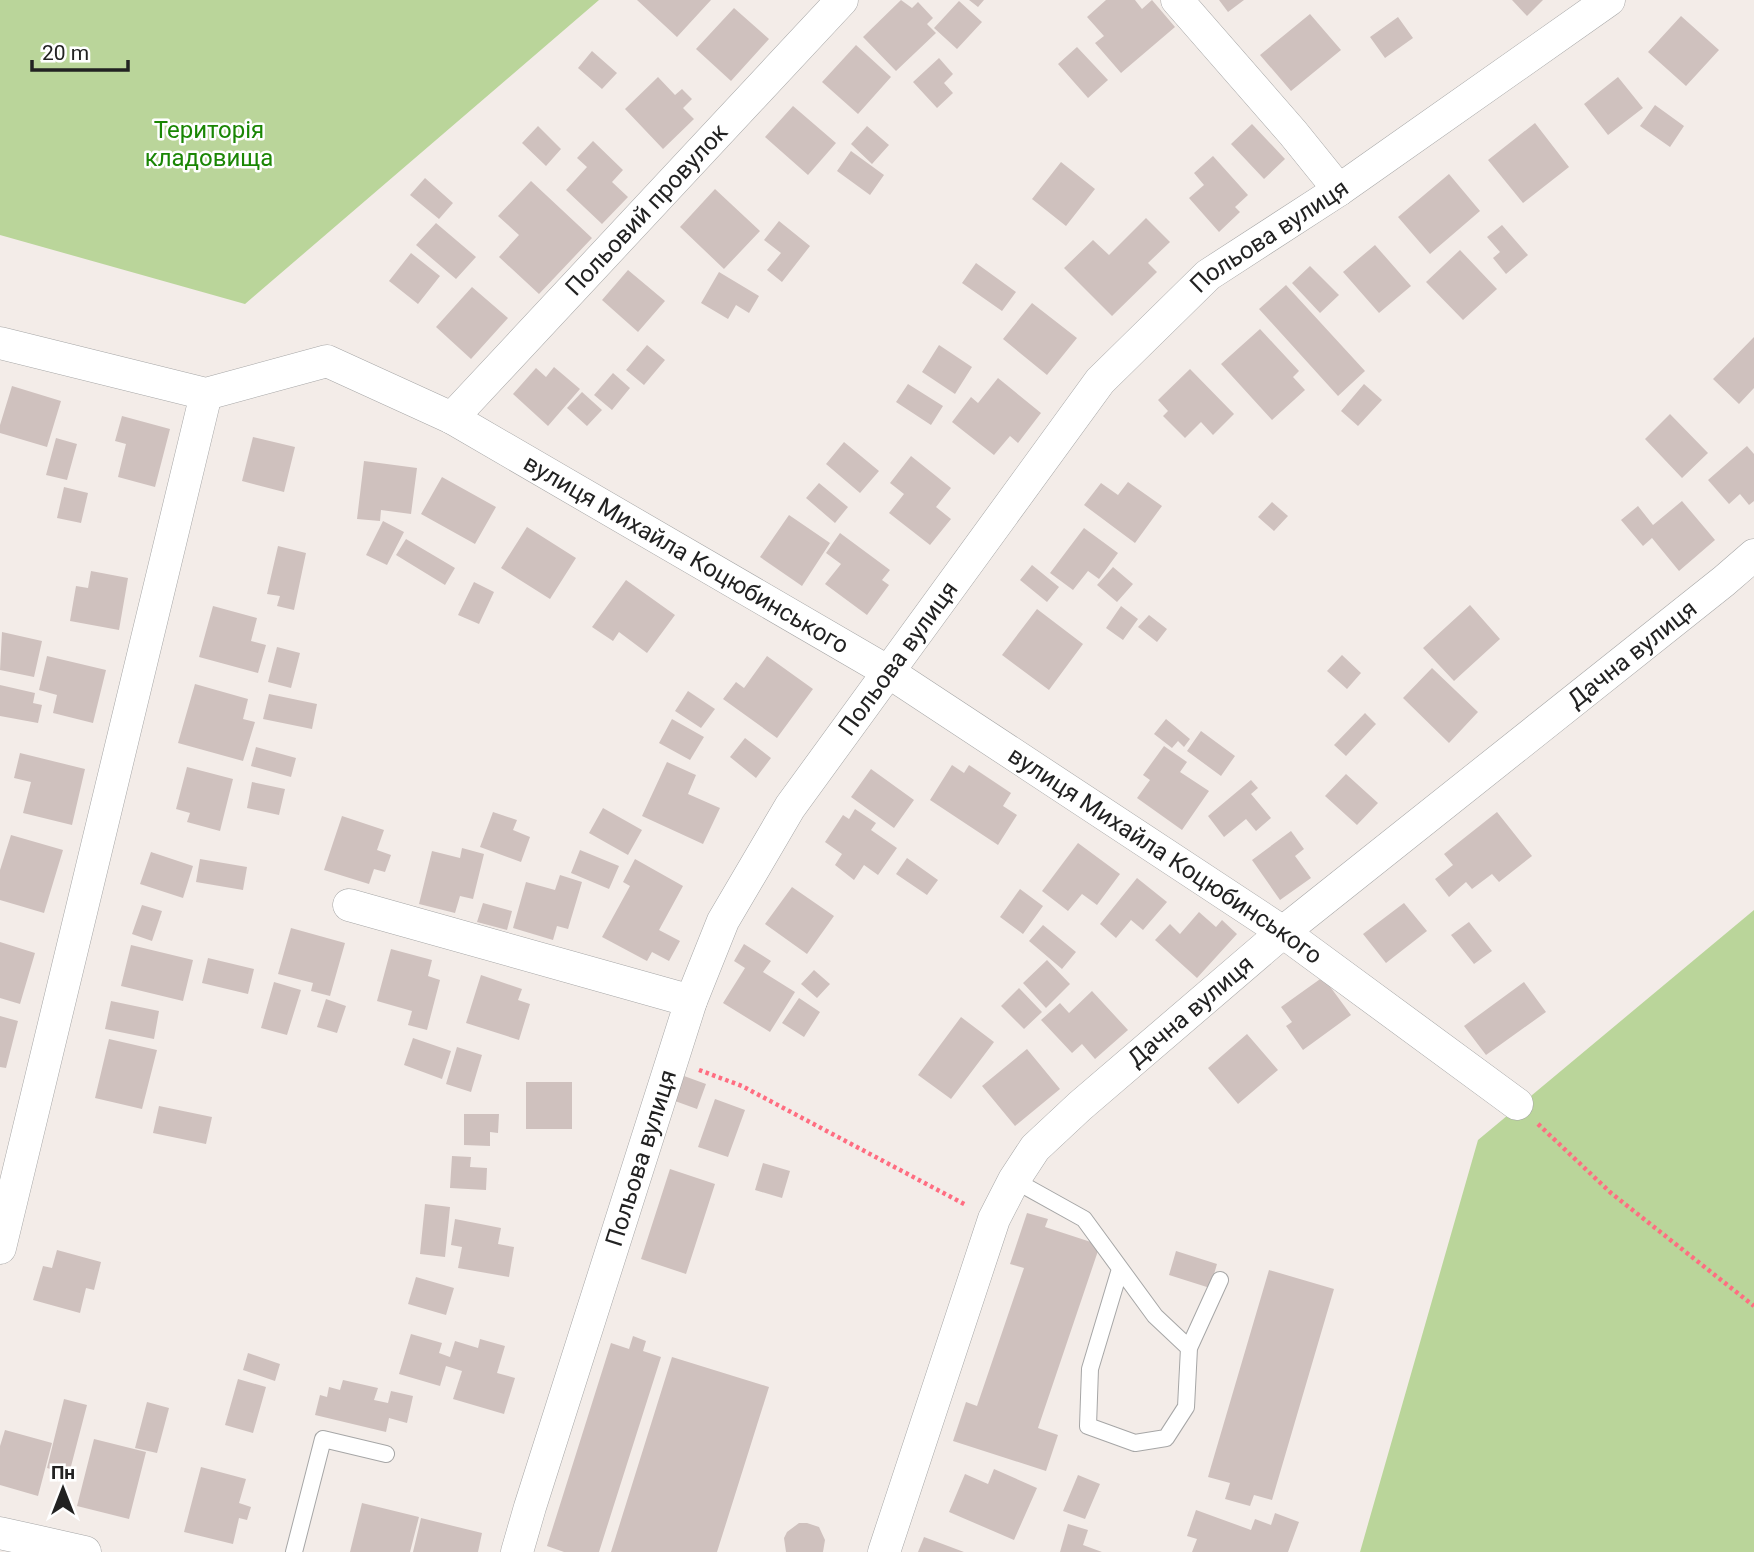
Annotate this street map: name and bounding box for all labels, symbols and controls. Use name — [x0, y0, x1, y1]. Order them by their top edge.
scale bar — [32, 28, 128, 72]
text: 20 m — [42, 41, 89, 65]
park label: Територія кладовища — [145, 116, 273, 172]
street label: Польовий провулок — [560, 118, 733, 301]
street label: Польова вулиця — [1184, 174, 1354, 298]
street label: вулиця Михайла Коцюбинського — [519, 449, 854, 660]
street label: Польова вулиця — [833, 576, 963, 741]
street label: Дачна вулиця — [1562, 594, 1702, 714]
street label: вулиця Михайла Коцюбинського — [1003, 741, 1328, 970]
street label: Дачна вулиця — [1122, 950, 1259, 1073]
street label: Польова вулиця — [600, 1066, 682, 1250]
north arrow — [28, 1454, 98, 1524]
text: Пн — [51, 1461, 75, 1484]

